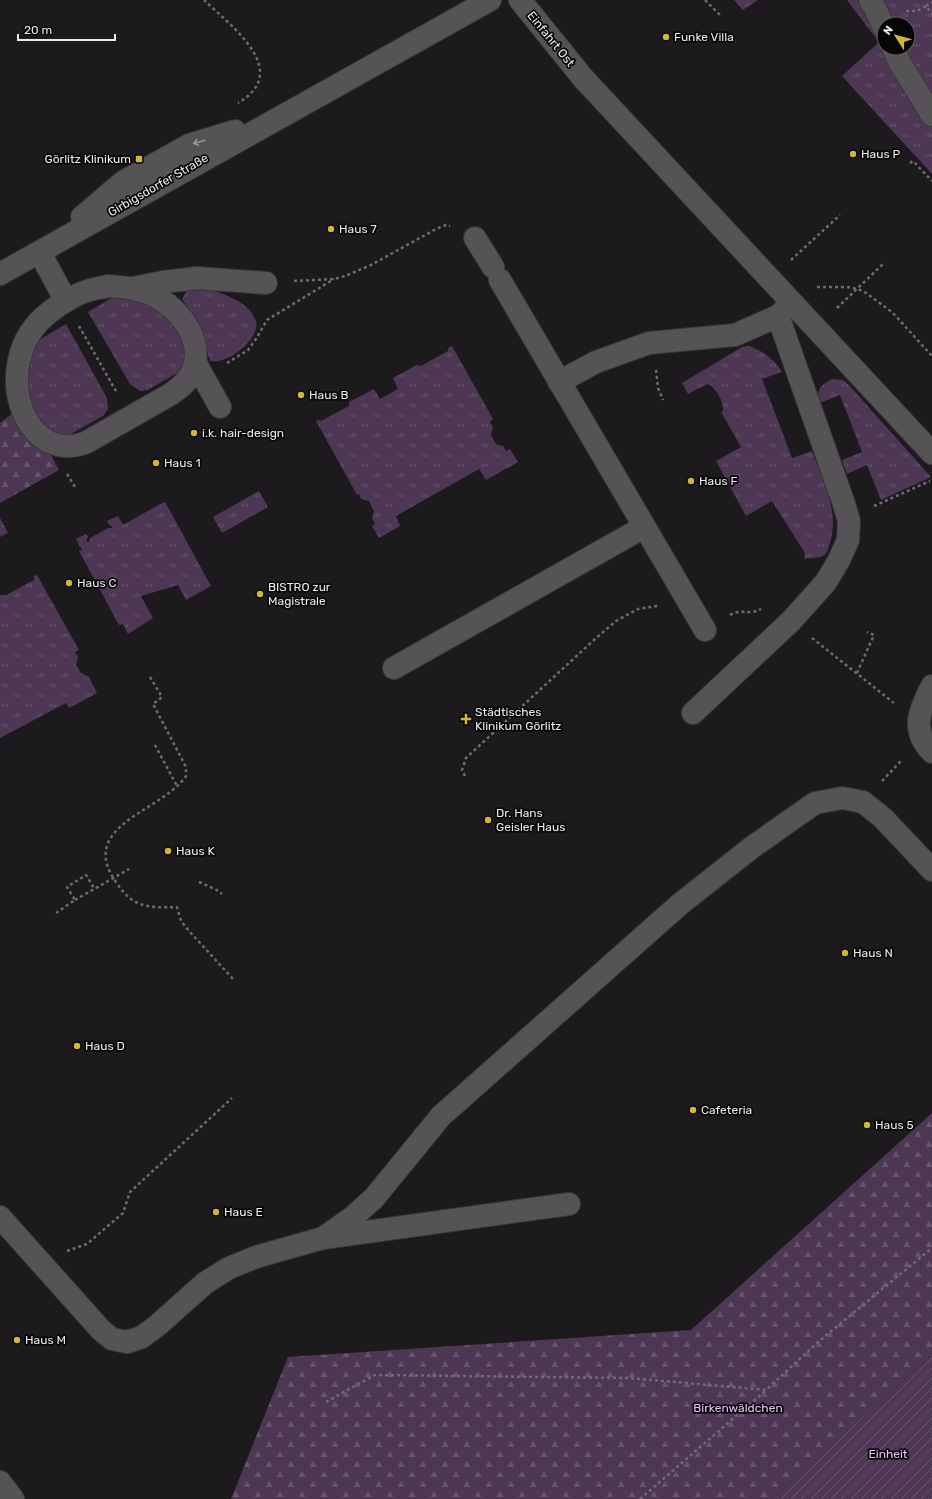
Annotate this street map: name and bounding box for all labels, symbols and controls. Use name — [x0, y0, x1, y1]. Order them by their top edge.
street label: Einfahrt Ost — [524, 9, 578, 70]
scale bar — [18, 16, 115, 42]
north arrow — [876, 16, 916, 56]
text: 20 m — [24, 23, 52, 37]
text: N — [881, 23, 896, 37]
place label: Funke Villa — [674, 30, 734, 44]
marker: Funke Villa — [661, 32, 671, 42]
one-way arrow — [193, 139, 206, 146]
place label: Haus P — [861, 147, 900, 161]
marker: Haus P — [848, 149, 858, 159]
street label: Girbigsdorfer Straße — [106, 151, 211, 219]
place label: Görlitz Klinikum — [45, 152, 131, 166]
marker: Görlitz Klinikum — [134, 154, 144, 164]
place label: Haus 7 — [339, 222, 377, 236]
marker: Haus 7 — [326, 224, 336, 234]
place label: Haus B — [309, 388, 349, 402]
marker: Haus B — [296, 390, 306, 400]
place label: i.k. hair-design — [202, 426, 284, 440]
marker: i.k. hair-design — [189, 428, 199, 438]
place label: Haus 1 — [164, 456, 201, 470]
marker: Haus 1 — [151, 458, 161, 468]
place label: Haus F — [699, 474, 737, 488]
marker: Haus F — [686, 476, 696, 486]
place label: Haus C — [77, 576, 116, 590]
marker: Haus C — [64, 578, 74, 588]
place label: BISTRO zur Magistrale — [268, 580, 331, 608]
marker: BISTRO zur Magistrale — [255, 589, 265, 599]
place label: Städtisches Klinikum Görlitz — [475, 705, 561, 733]
marker: Städtisches Klinikum Görlitz — [460, 713, 472, 725]
place label: Dr. Hans Geisler Haus — [496, 806, 565, 834]
marker: Dr. Hans Geisler Haus — [483, 815, 493, 825]
place label: Haus K — [176, 844, 215, 858]
marker: Haus K — [163, 846, 173, 856]
place label: Haus N — [853, 946, 893, 960]
marker: Haus N — [840, 948, 850, 958]
place label: Haus D — [85, 1039, 125, 1053]
marker: Haus D — [72, 1041, 82, 1051]
place label: Cafeteria — [701, 1103, 752, 1117]
marker: Cafeteria — [688, 1105, 698, 1115]
place label: Haus 5 — [875, 1118, 914, 1132]
marker: Haus 5 — [862, 1120, 872, 1130]
place label: Haus E — [224, 1205, 263, 1219]
marker: Haus E — [211, 1207, 221, 1217]
place label: Haus M — [25, 1333, 66, 1347]
marker: Haus M — [12, 1335, 22, 1345]
park label: Birkenwäldchen — [693, 1401, 783, 1415]
park label: Einheit — [868, 1447, 908, 1461]

